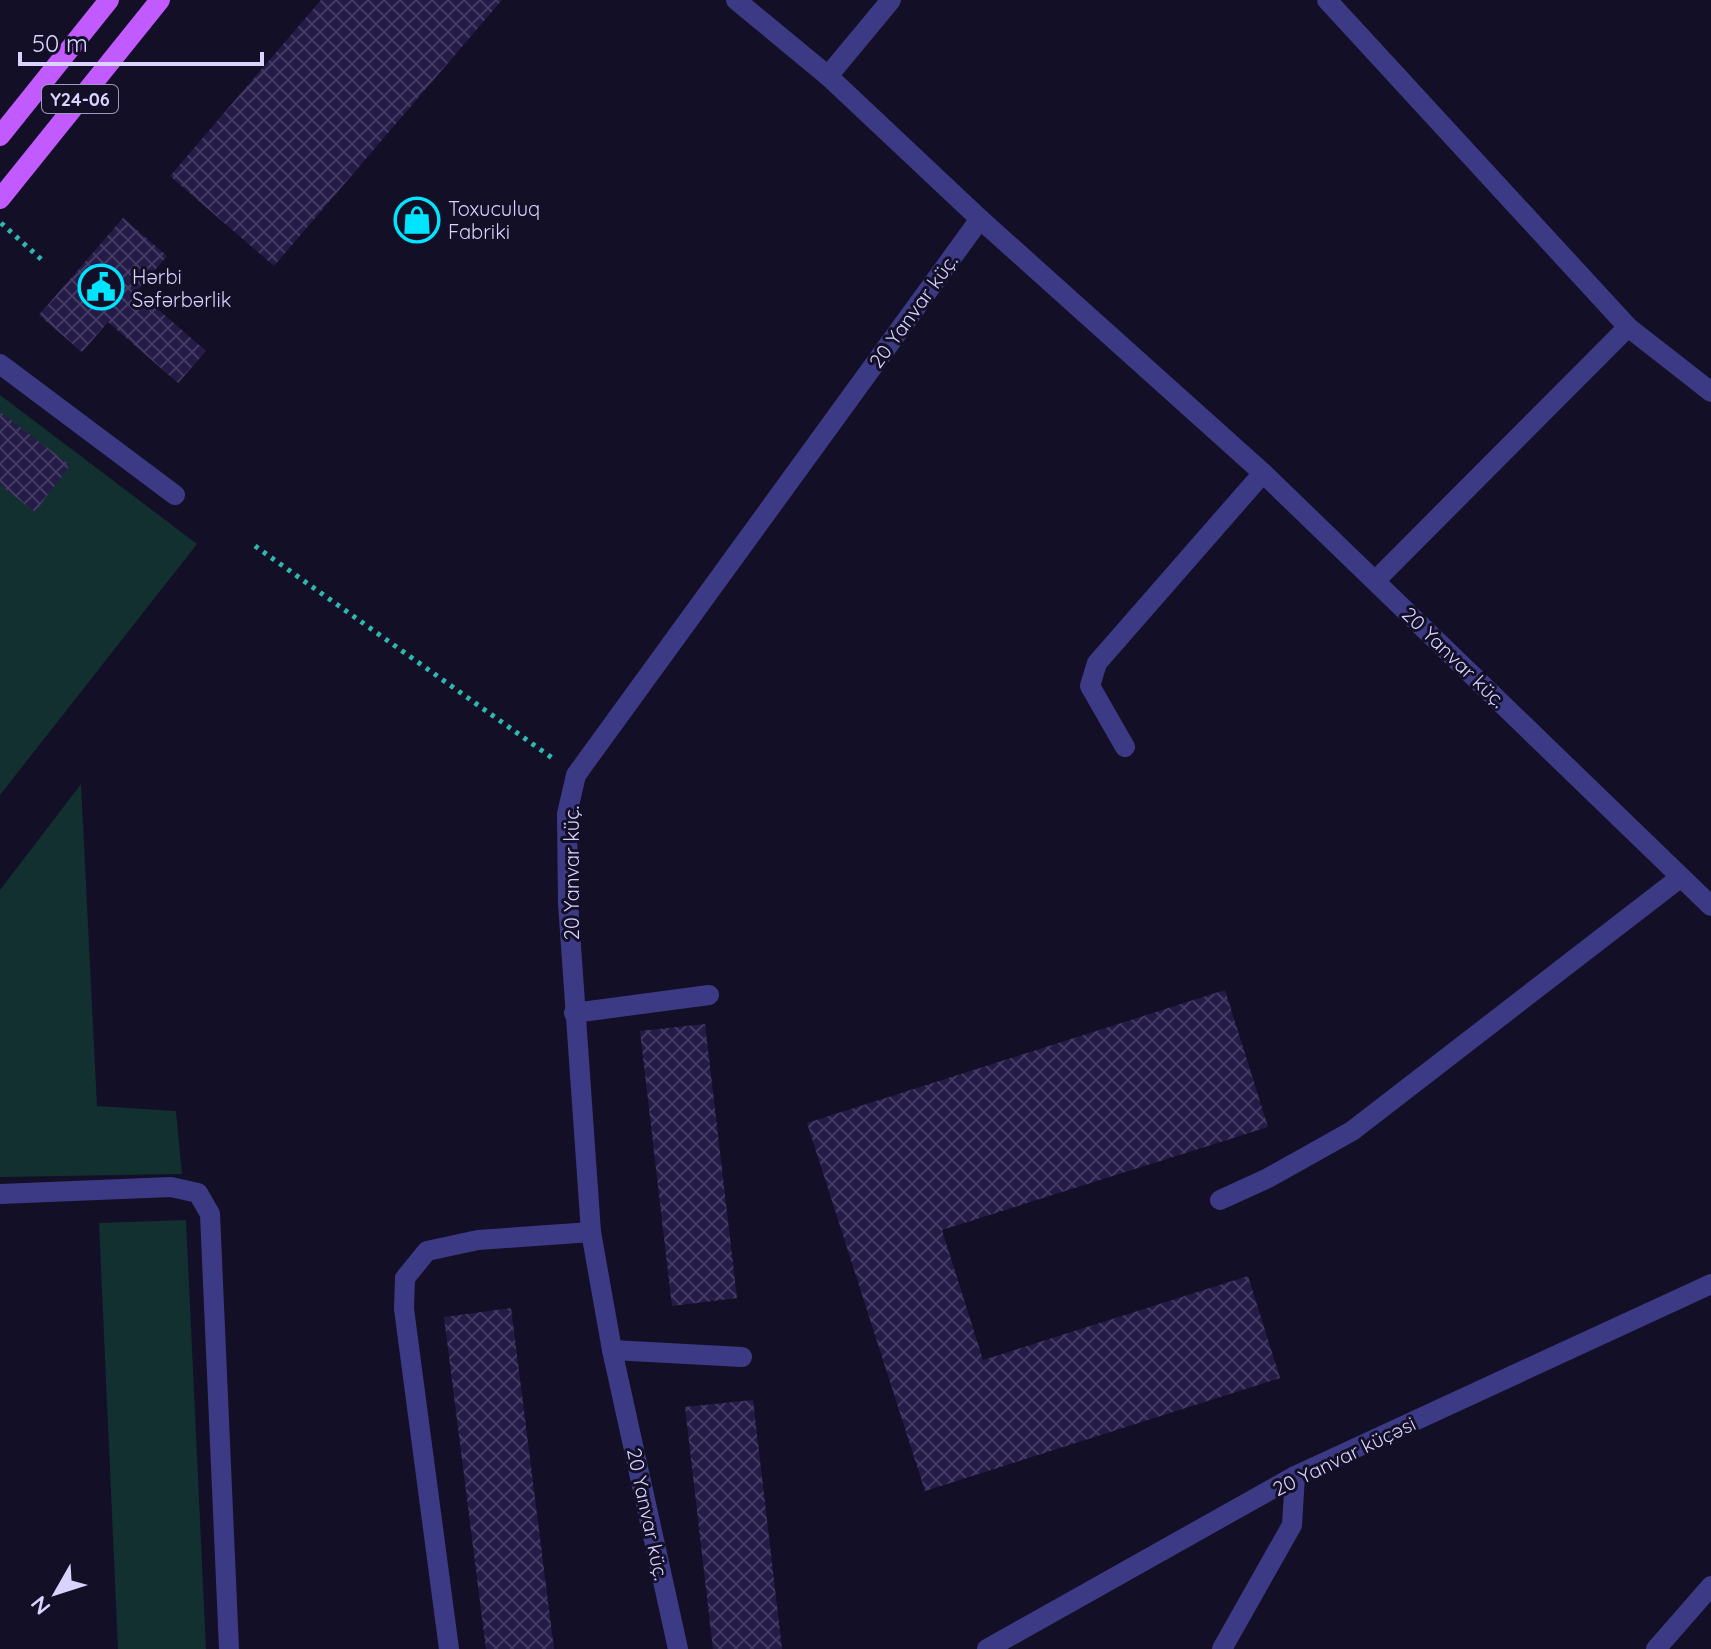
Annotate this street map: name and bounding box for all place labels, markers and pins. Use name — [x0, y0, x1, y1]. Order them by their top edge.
shop icon: Toxuculuq Fabriki — [393, 196, 441, 244]
place label: Toxuculuq Fabriki — [448, 196, 540, 244]
public building icon: Hərbi Səfərbərlik — [77, 263, 125, 311]
place label: Hərbi Səfərbərlik — [132, 264, 231, 312]

